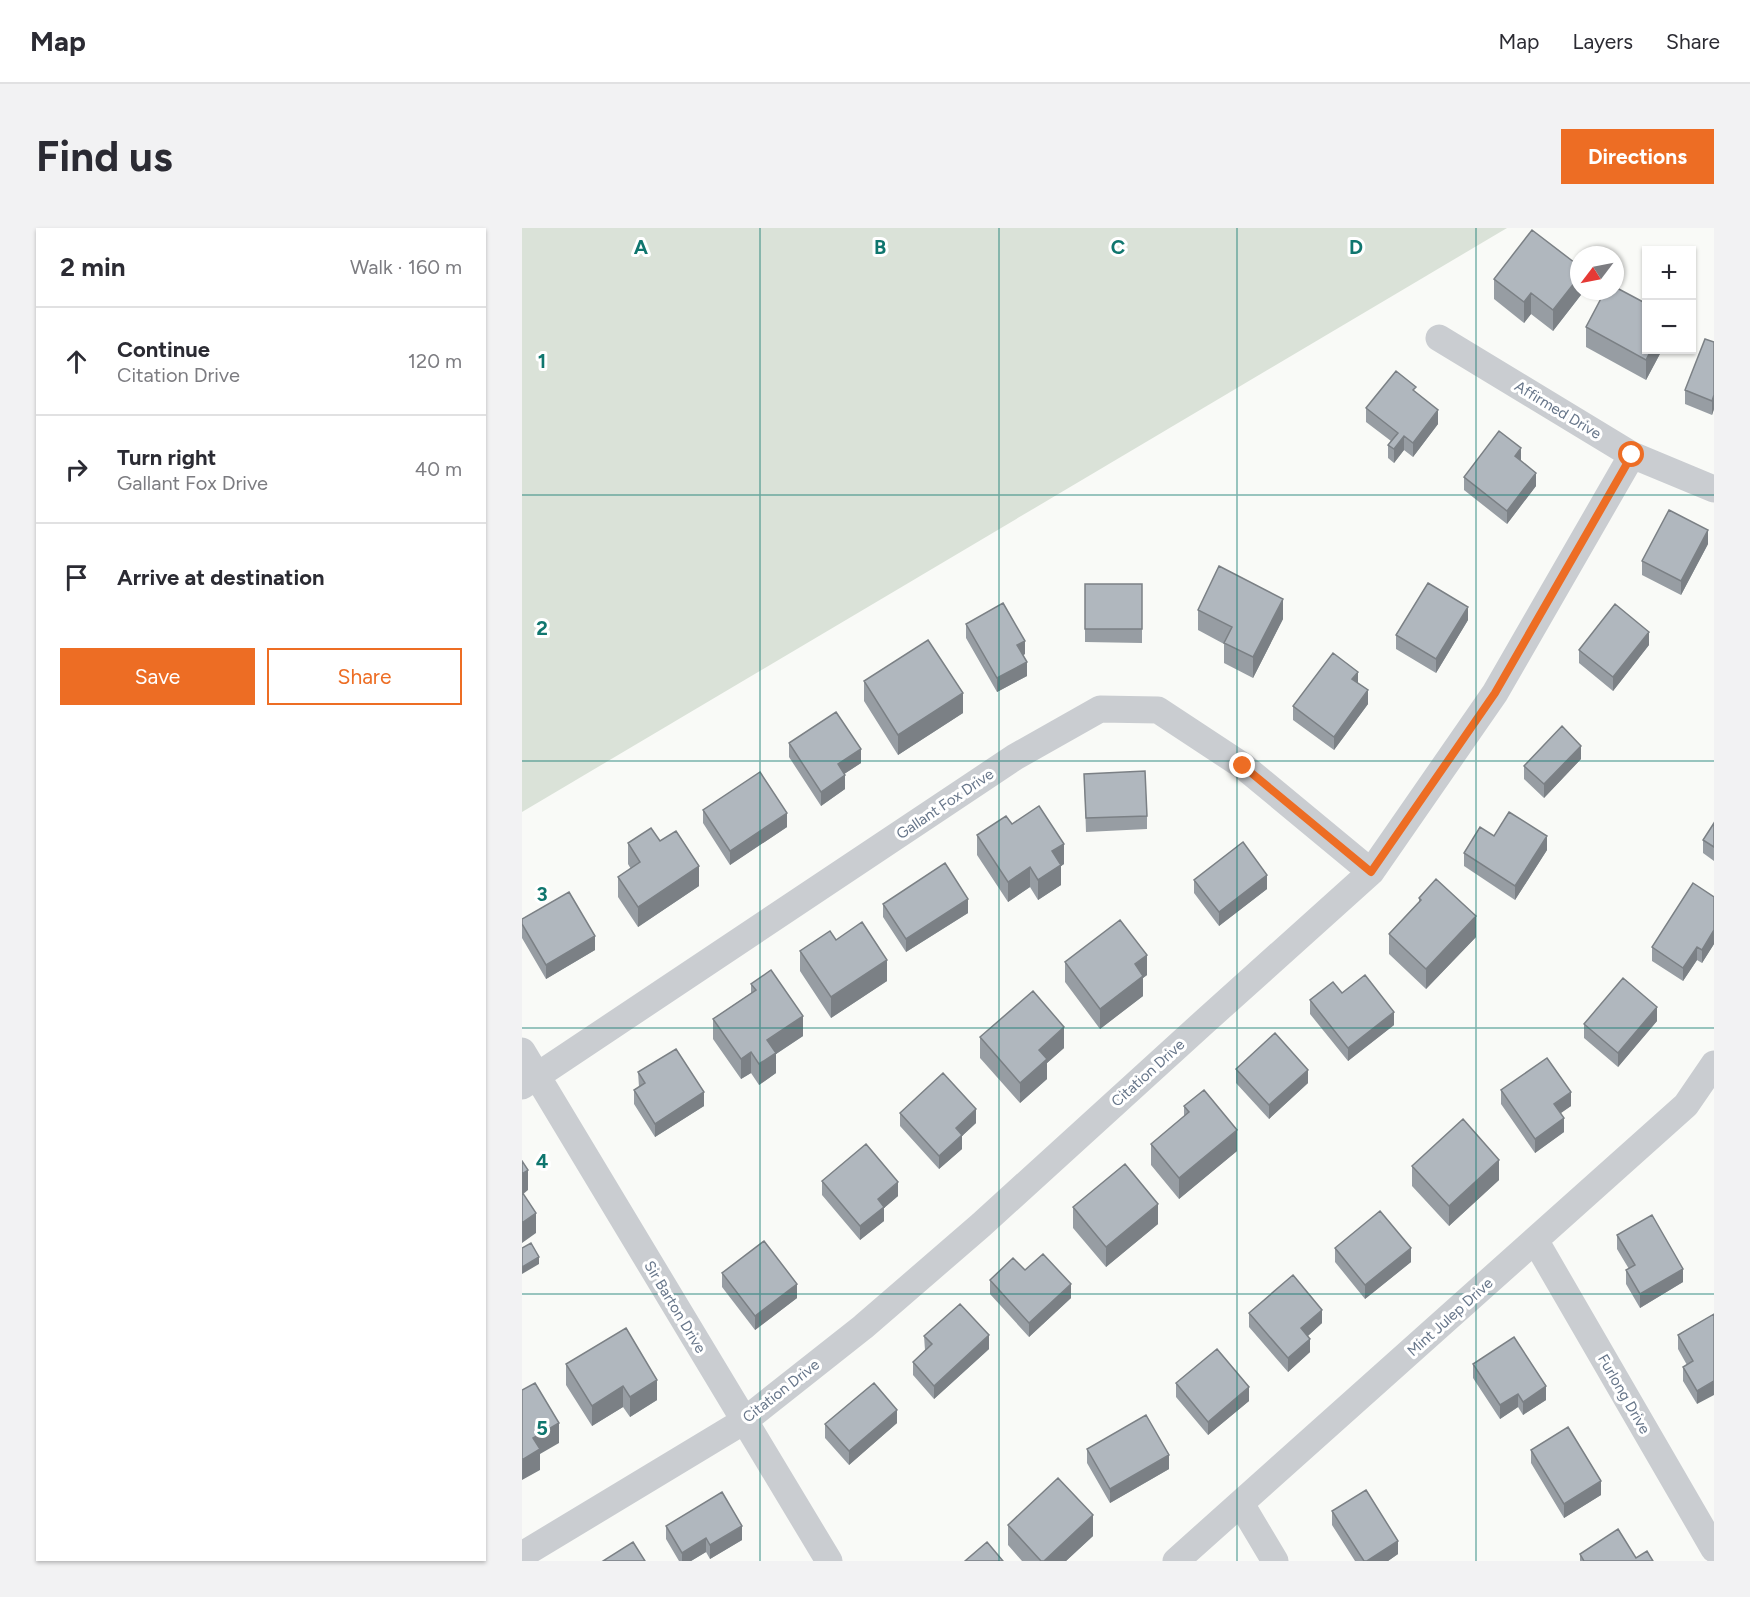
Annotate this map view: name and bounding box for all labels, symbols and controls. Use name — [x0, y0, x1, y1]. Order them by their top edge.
text: Map — [30, 24, 86, 58]
text: Map — [1499, 29, 1539, 54]
text: Layers — [1572, 29, 1633, 54]
text: Share — [1666, 29, 1720, 54]
button: Directions — [1561, 129, 1714, 184]
text: Find us — [36, 131, 173, 182]
text: A — [634, 235, 649, 259]
text: B — [874, 235, 886, 259]
text: C — [1111, 235, 1125, 259]
text: D — [1349, 235, 1363, 259]
north arrow — [1570, 246, 1624, 300]
map controls — [1642, 246, 1696, 354]
button: + — [1642, 246, 1696, 300]
text: 2 min — [60, 251, 126, 283]
text: Walk · 160 m — [350, 255, 462, 279]
button: − — [1642, 300, 1696, 354]
text: Continue — [117, 336, 210, 363]
icon: ahead — [60, 345, 93, 378]
text: 120 m — [408, 349, 462, 373]
text: 1 — [538, 349, 546, 373]
text: Citation Drive — [117, 363, 240, 387]
street label: Affirmed Drive — [1511, 377, 1605, 443]
route start — [1618, 441, 1644, 467]
text: Turn right — [117, 444, 216, 471]
icon: right — [60, 453, 93, 486]
text: 40 m — [415, 457, 462, 481]
text: Gallant Fox Drive — [117, 471, 268, 495]
icon: arrive — [60, 561, 93, 594]
text: Arrive at destination — [117, 564, 325, 591]
text: 2 — [536, 616, 548, 640]
button: Save — [60, 648, 255, 705]
button: Share — [267, 648, 462, 705]
route end — [1229, 752, 1255, 778]
street label: Gallant Fox Drive — [893, 765, 997, 843]
text: 3 — [536, 882, 548, 906]
street label: Citation Drive — [1108, 1035, 1188, 1111]
text: 4 — [536, 1149, 549, 1173]
street label: Sir Barton Drive — [640, 1258, 710, 1356]
street label: Mint Julep Drive — [1404, 1274, 1496, 1360]
street label: Furlong Drive — [1594, 1351, 1654, 1437]
street label: Citation Drive — [739, 1356, 823, 1426]
text: 5 — [536, 1416, 548, 1440]

